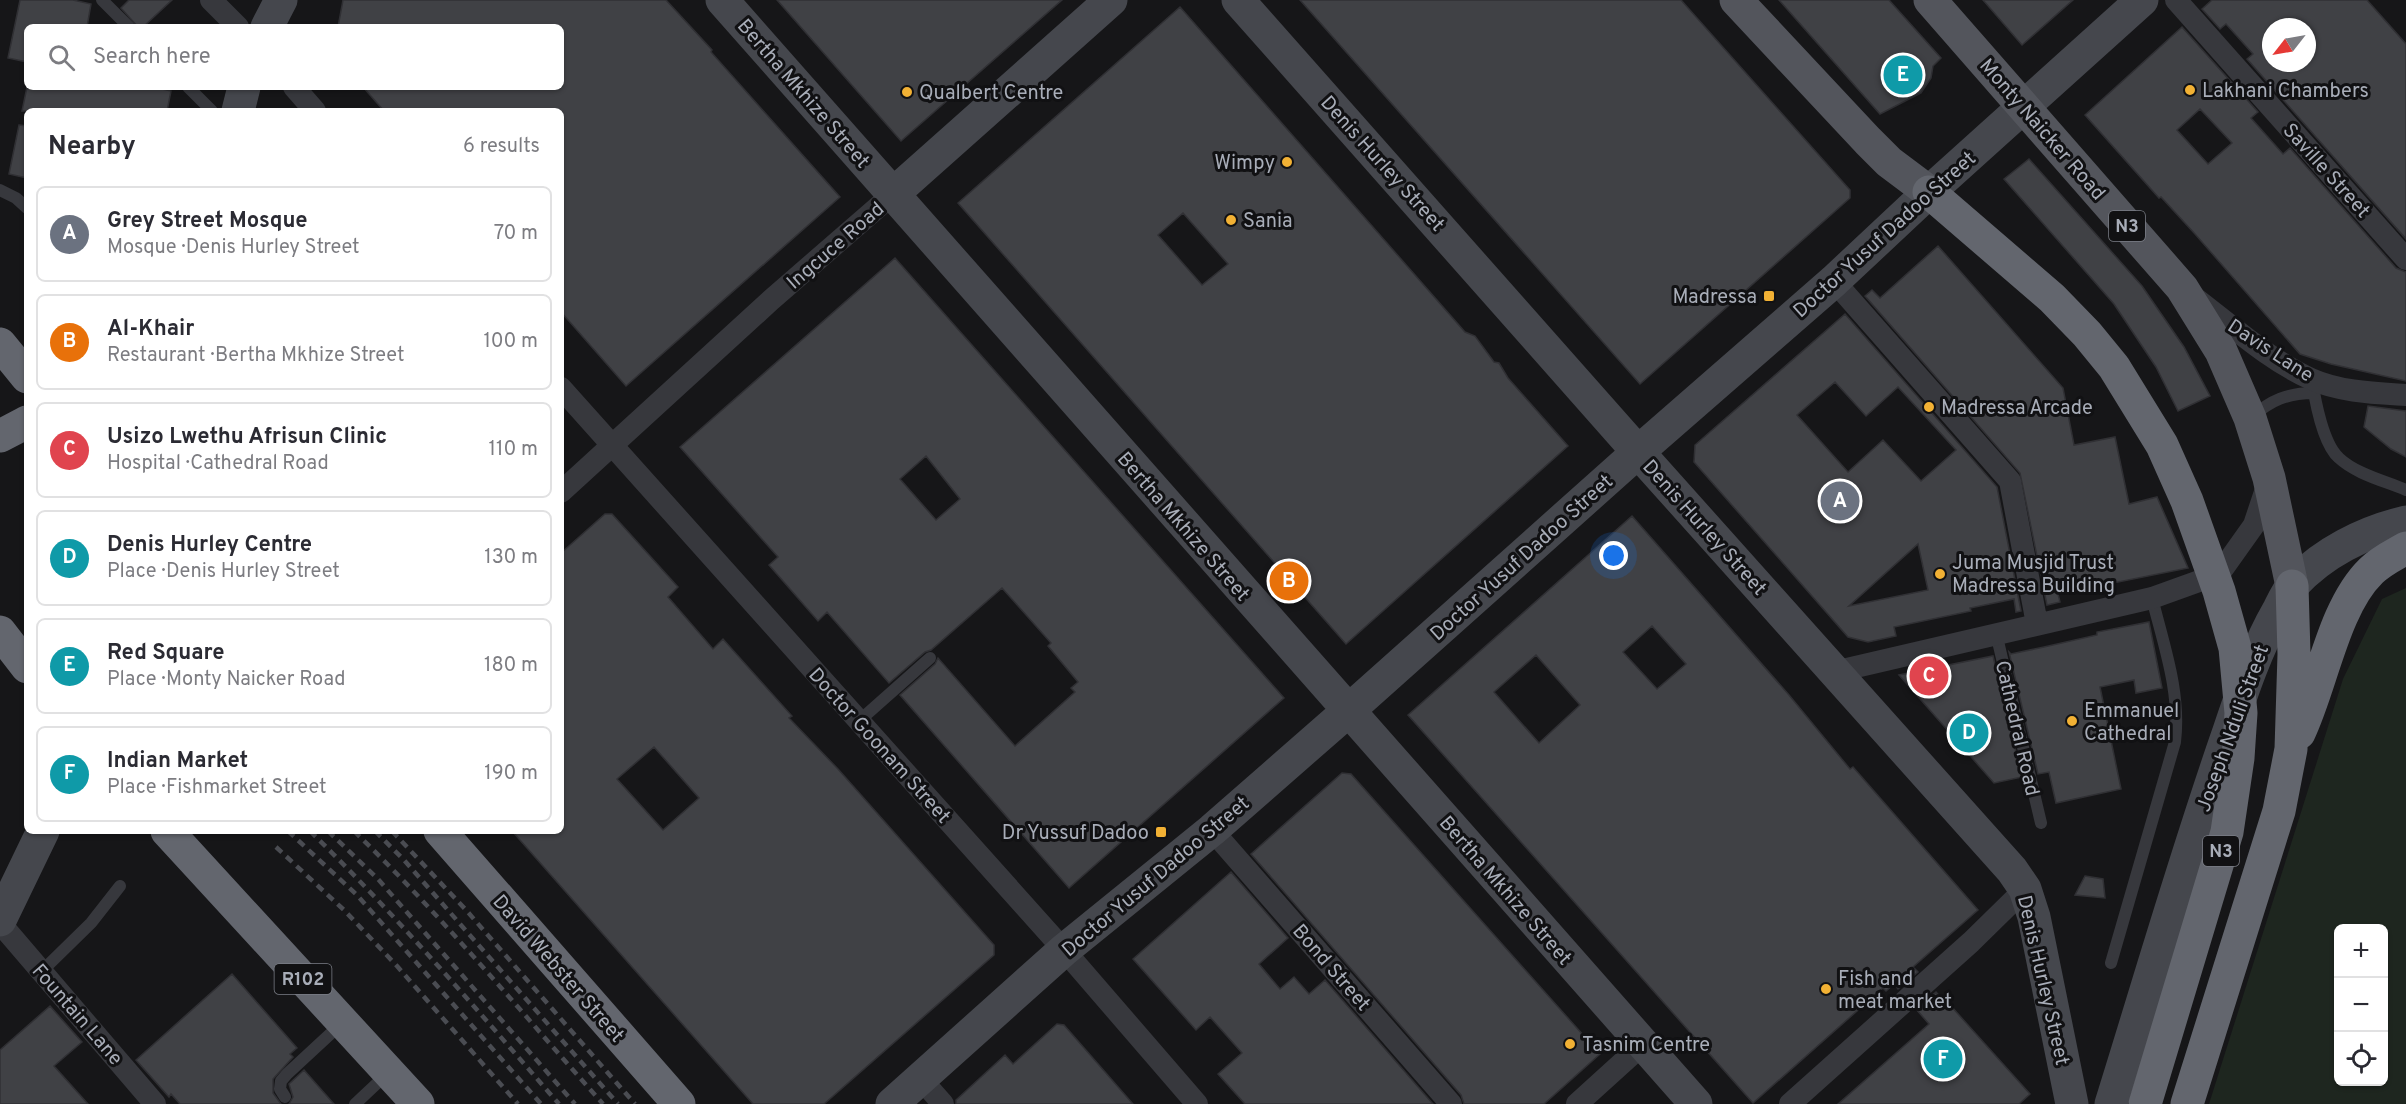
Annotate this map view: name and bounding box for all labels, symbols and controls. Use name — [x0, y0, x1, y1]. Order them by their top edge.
street label: Bertha Mkhize Street — [731, 14, 874, 174]
north arrow — [2262, 18, 2316, 72]
search box — [24, 24, 564, 90]
icon: search — [45, 41, 78, 74]
text: Search here — [93, 44, 211, 71]
pin: E — [1884, 52, 1922, 98]
street label: Monty Naicker Road — [1973, 54, 2110, 207]
place label: Lakhani Chambers — [2202, 79, 2369, 105]
place label: Qualbert Centre — [919, 81, 1063, 107]
marker: Lakhani Chambers — [2183, 83, 2197, 97]
marker: Qualbert Centre — [900, 85, 914, 99]
street label: Denis Hurley Street — [1314, 91, 1449, 238]
street label: Saville Street — [2276, 119, 2375, 224]
text: Nearby — [48, 131, 136, 164]
text: 6 results — [463, 134, 540, 160]
street label: Doctor Yusuf Dadoo Street — [1789, 146, 1982, 324]
place label: Wimpy — [1214, 151, 1275, 177]
marker: Wimpy — [1280, 155, 1294, 169]
street label: Ingcuce Road — [782, 197, 891, 296]
text: Grey Street Mosque — [107, 208, 307, 235]
place label: Sania — [1243, 209, 1293, 235]
road number: N3 — [2109, 211, 2145, 241]
marker: Sania — [1224, 213, 1238, 227]
text: A — [62, 221, 77, 247]
text: 70 m — [494, 221, 538, 247]
text: Mosque · Denis Hurley Street — [107, 235, 360, 261]
place label: Madressa — [1673, 285, 1757, 311]
marker: Madressa — [1762, 289, 1776, 303]
street label: Davis Lane — [2222, 314, 2318, 389]
text: Al-Khair — [107, 316, 194, 343]
text: B — [63, 329, 76, 355]
text: 100 m — [483, 329, 538, 355]
text: Restaurant · Bertha Mkhize Street — [107, 343, 404, 369]
place label: Madressa Arcade — [1941, 396, 2093, 422]
marker: Madressa Arcade — [1922, 400, 1936, 414]
text: Usizo Lwethu Afrisun Clinic — [107, 424, 387, 451]
text: C — [63, 437, 76, 463]
text: 110 m — [489, 437, 538, 463]
street label: Bertha Mkhize Street — [1111, 447, 1254, 607]
text: Hospital · Cathedral Road — [107, 451, 329, 477]
street label: Denis Hurley Street — [1636, 455, 1771, 602]
street label: Doctor Yusuf Dadoo Street — [1426, 469, 1619, 647]
pin: A — [1820, 478, 1860, 524]
text: Denis Hurley Centre — [107, 532, 312, 559]
your location — [1599, 541, 1628, 570]
text: D — [62, 545, 77, 571]
text: 130 m — [484, 545, 538, 571]
place label: Juma Musjid Trust Madressa Building — [1952, 551, 2115, 600]
pin: B — [1270, 558, 1308, 604]
text: Place · Denis Hurley Street — [107, 559, 340, 585]
marker: Juma Musjid Trust Madressa Building — [1933, 567, 1947, 581]
text: Red Square — [107, 640, 224, 667]
street label: Joseph Nduli Street — [2192, 642, 2276, 816]
text: E — [63, 653, 76, 679]
text: 180 m — [484, 653, 538, 679]
pin: C — [1910, 654, 1948, 698]
street label: Cathedral Road — [1988, 658, 2044, 799]
street label: Doctor Goonam Street — [802, 663, 955, 830]
text: Place · Monty Naicker Road — [107, 667, 346, 693]
place label: Emmanuel Cathedral — [2084, 699, 2179, 748]
pin: D — [1950, 710, 1988, 756]
marker: Emmanuel Cathedral — [2065, 714, 2079, 728]
text: Indian Market — [107, 748, 248, 775]
text: F — [64, 761, 75, 787]
text: 190 m — [484, 761, 538, 787]
text: Place · Fishmarket Street — [107, 775, 327, 801]
street label: Doctor Yusuf Dadoo Street — [1057, 791, 1255, 964]
street label: Bertha Mkhize Street — [1433, 811, 1576, 971]
place label: Dr Yussuf Dadoo — [1002, 821, 1149, 847]
marker: Dr Yussuf Dadoo — [1154, 825, 1168, 839]
road number: N3 — [2203, 836, 2239, 866]
street label: David Webster Street — [486, 890, 629, 1049]
street label: Denis Hurley Street — [2010, 893, 2074, 1068]
street label: Bond Street — [1286, 919, 1375, 1017]
map controls — [2334, 924, 2388, 1086]
button: + — [2334, 924, 2388, 978]
street label: Fountain Lane — [25, 959, 128, 1072]
road number: R102 — [274, 964, 332, 994]
place label: Fish and meat market — [1838, 967, 1952, 1016]
button: − — [2334, 978, 2388, 1032]
marker: Fish and meat market — [1819, 982, 1833, 996]
button: locate — [2334, 1032, 2388, 1086]
place label: Tasnim Centre — [1582, 1033, 1710, 1059]
pin: F — [1924, 1036, 1962, 1082]
marker: Tasnim Centre — [1563, 1037, 1577, 1051]

